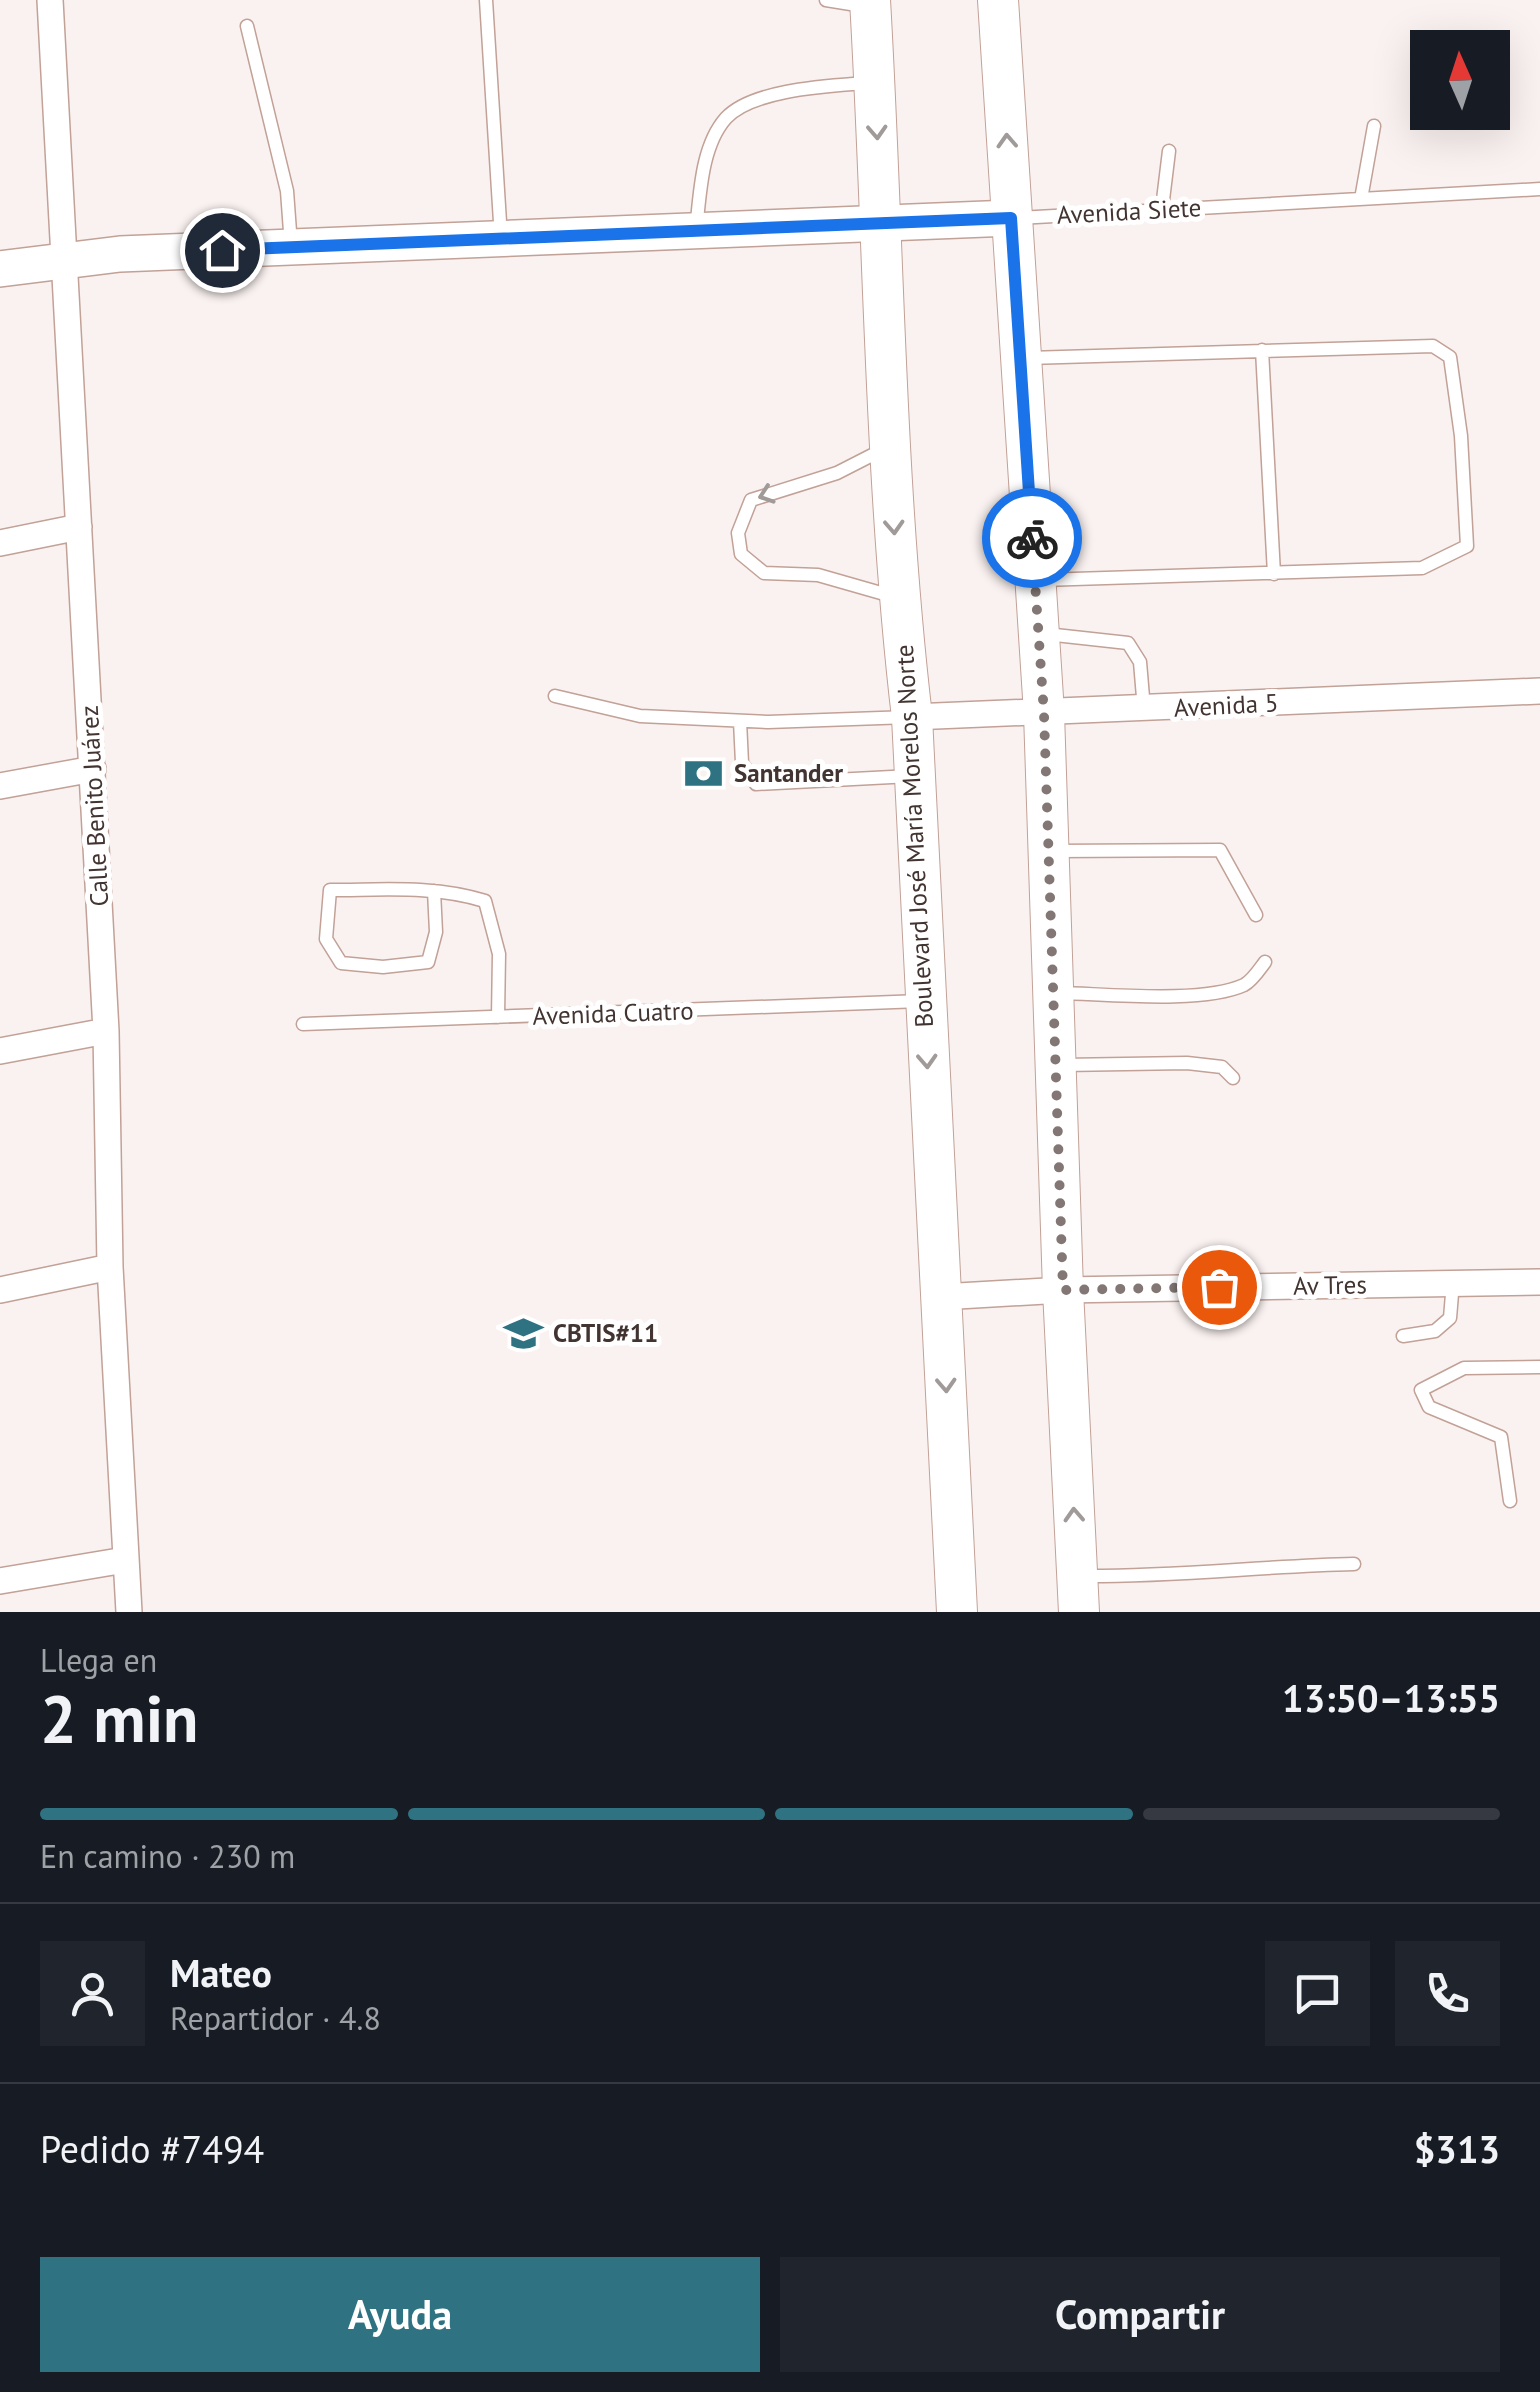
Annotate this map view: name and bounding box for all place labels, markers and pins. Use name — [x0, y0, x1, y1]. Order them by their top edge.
pin — [180, 208, 265, 293]
bank icon: Santander — [683, 752, 725, 794]
place label: Santander — [734, 757, 843, 789]
pin — [1177, 1245, 1262, 1330]
school or university icon: CBTIS#11 — [502, 1312, 544, 1354]
place label: CBTIS#11 — [553, 1317, 658, 1349]

